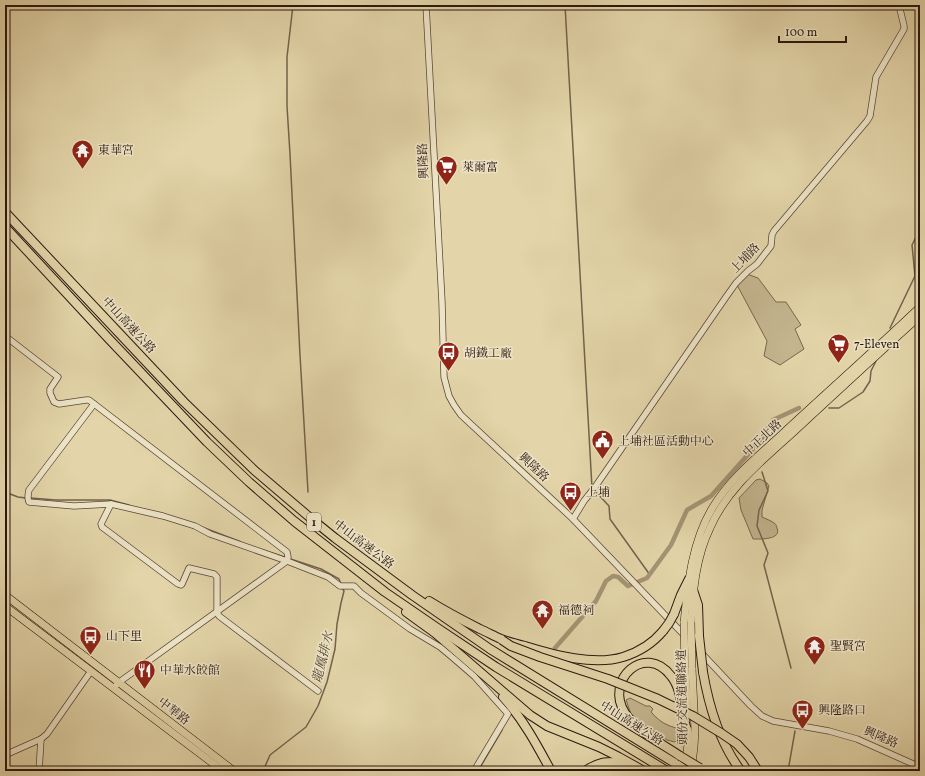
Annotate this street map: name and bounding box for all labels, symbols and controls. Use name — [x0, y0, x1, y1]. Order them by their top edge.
scale bar — [779, 18, 846, 44]
text: 100 m — [785, 25, 818, 41]
temple icon: 東華宮 — [69, 137, 95, 170]
place label: 東華宮 — [98, 143, 134, 159]
street label: 興隆路 — [415, 143, 433, 179]
supermarket icon: 萊爾富 — [434, 154, 460, 187]
place label: 萊爾富 — [462, 160, 498, 176]
street label: 上埔路 — [727, 240, 764, 277]
street label: 中山高速公路 — [98, 294, 159, 357]
supermarket icon: 7-Eleven — [825, 331, 851, 364]
place label: 7-Eleven — [854, 337, 899, 353]
bus stop icon: 胡鐵工廠 — [435, 340, 461, 373]
place label: 胡鐵工廠 — [464, 346, 512, 362]
street label: 中正北路 — [740, 417, 786, 461]
public building icon: 上埔社區活動中心 — [590, 428, 616, 461]
place label: 上埔社區活動中心 — [618, 434, 714, 450]
street label: 興隆路 — [515, 450, 552, 486]
bus stop icon: 上埔 — [558, 479, 584, 512]
place label: 上埔 — [586, 485, 610, 501]
road number: 1 — [307, 513, 321, 531]
street label: 中山高速公路 — [330, 517, 397, 573]
temple icon: 福德祠 — [529, 597, 555, 630]
place label: 福德祠 — [558, 603, 594, 619]
bus stop icon: 山下里 — [78, 623, 104, 656]
water label: 龍鳳排水 — [309, 628, 339, 685]
place label: 山下里 — [106, 629, 142, 645]
temple icon: 聖賢宮 — [802, 633, 828, 666]
place label: 聖賢宮 — [830, 639, 866, 655]
street label: 頭份交流道聯絡道 — [674, 649, 692, 745]
restaurant icon: 中華水餃館 — [132, 657, 158, 690]
place label: 中華水餃館 — [160, 663, 220, 679]
street label: 中華路 — [154, 694, 192, 729]
bus stop icon: 興隆路口 — [790, 697, 816, 730]
street label: 中山高速公路 — [597, 698, 666, 750]
place label: 興隆路口 — [818, 703, 866, 719]
street label: 興隆路 — [861, 724, 900, 752]

